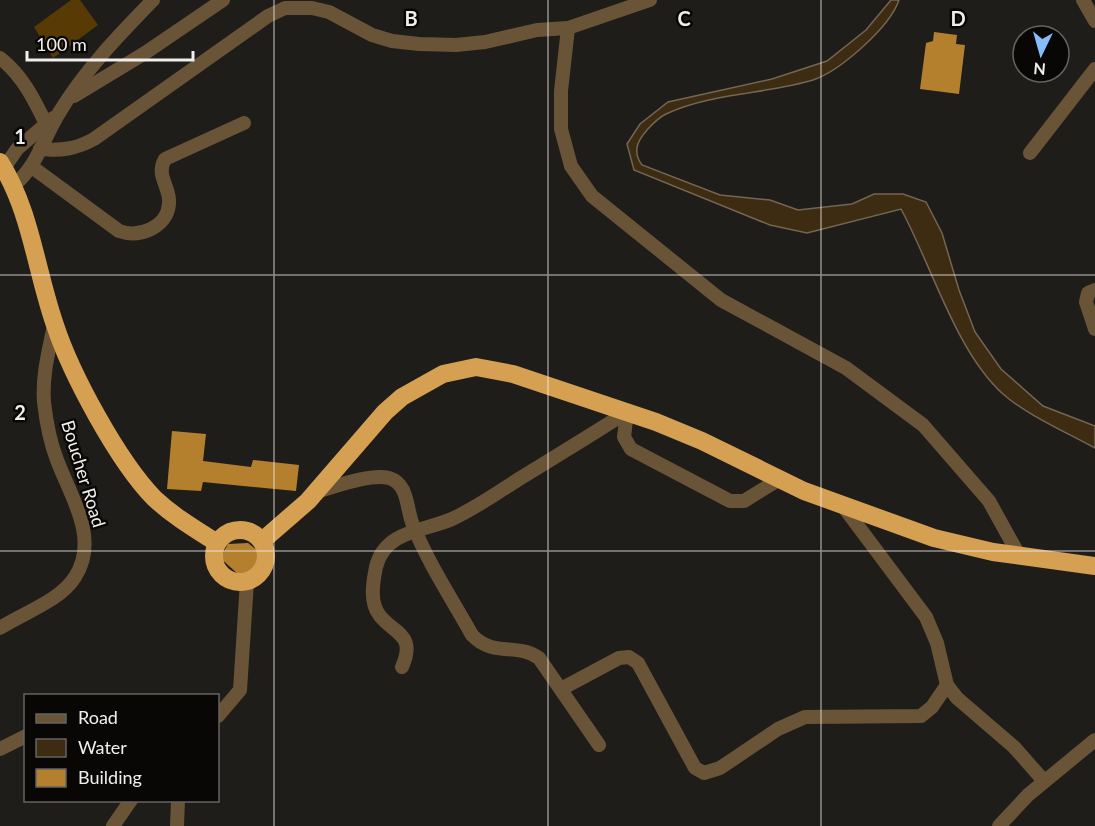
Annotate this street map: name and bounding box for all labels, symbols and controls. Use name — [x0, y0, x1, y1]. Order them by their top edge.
text: B — [404, 6, 418, 30]
text: C — [677, 6, 691, 30]
text: D — [950, 6, 966, 30]
scale bar — [27, 24, 194, 62]
north arrow — [1011, 24, 1071, 84]
text: 100 m — [36, 33, 87, 55]
text: N — [1033, 59, 1047, 79]
text: 1 — [14, 124, 26, 148]
text: 2 — [14, 400, 26, 424]
street label: Boucher Road — [57, 418, 111, 530]
legend — [24, 694, 219, 802]
text: Road — [78, 706, 118, 728]
text: Water — [78, 736, 127, 758]
text: Building — [78, 766, 142, 788]

